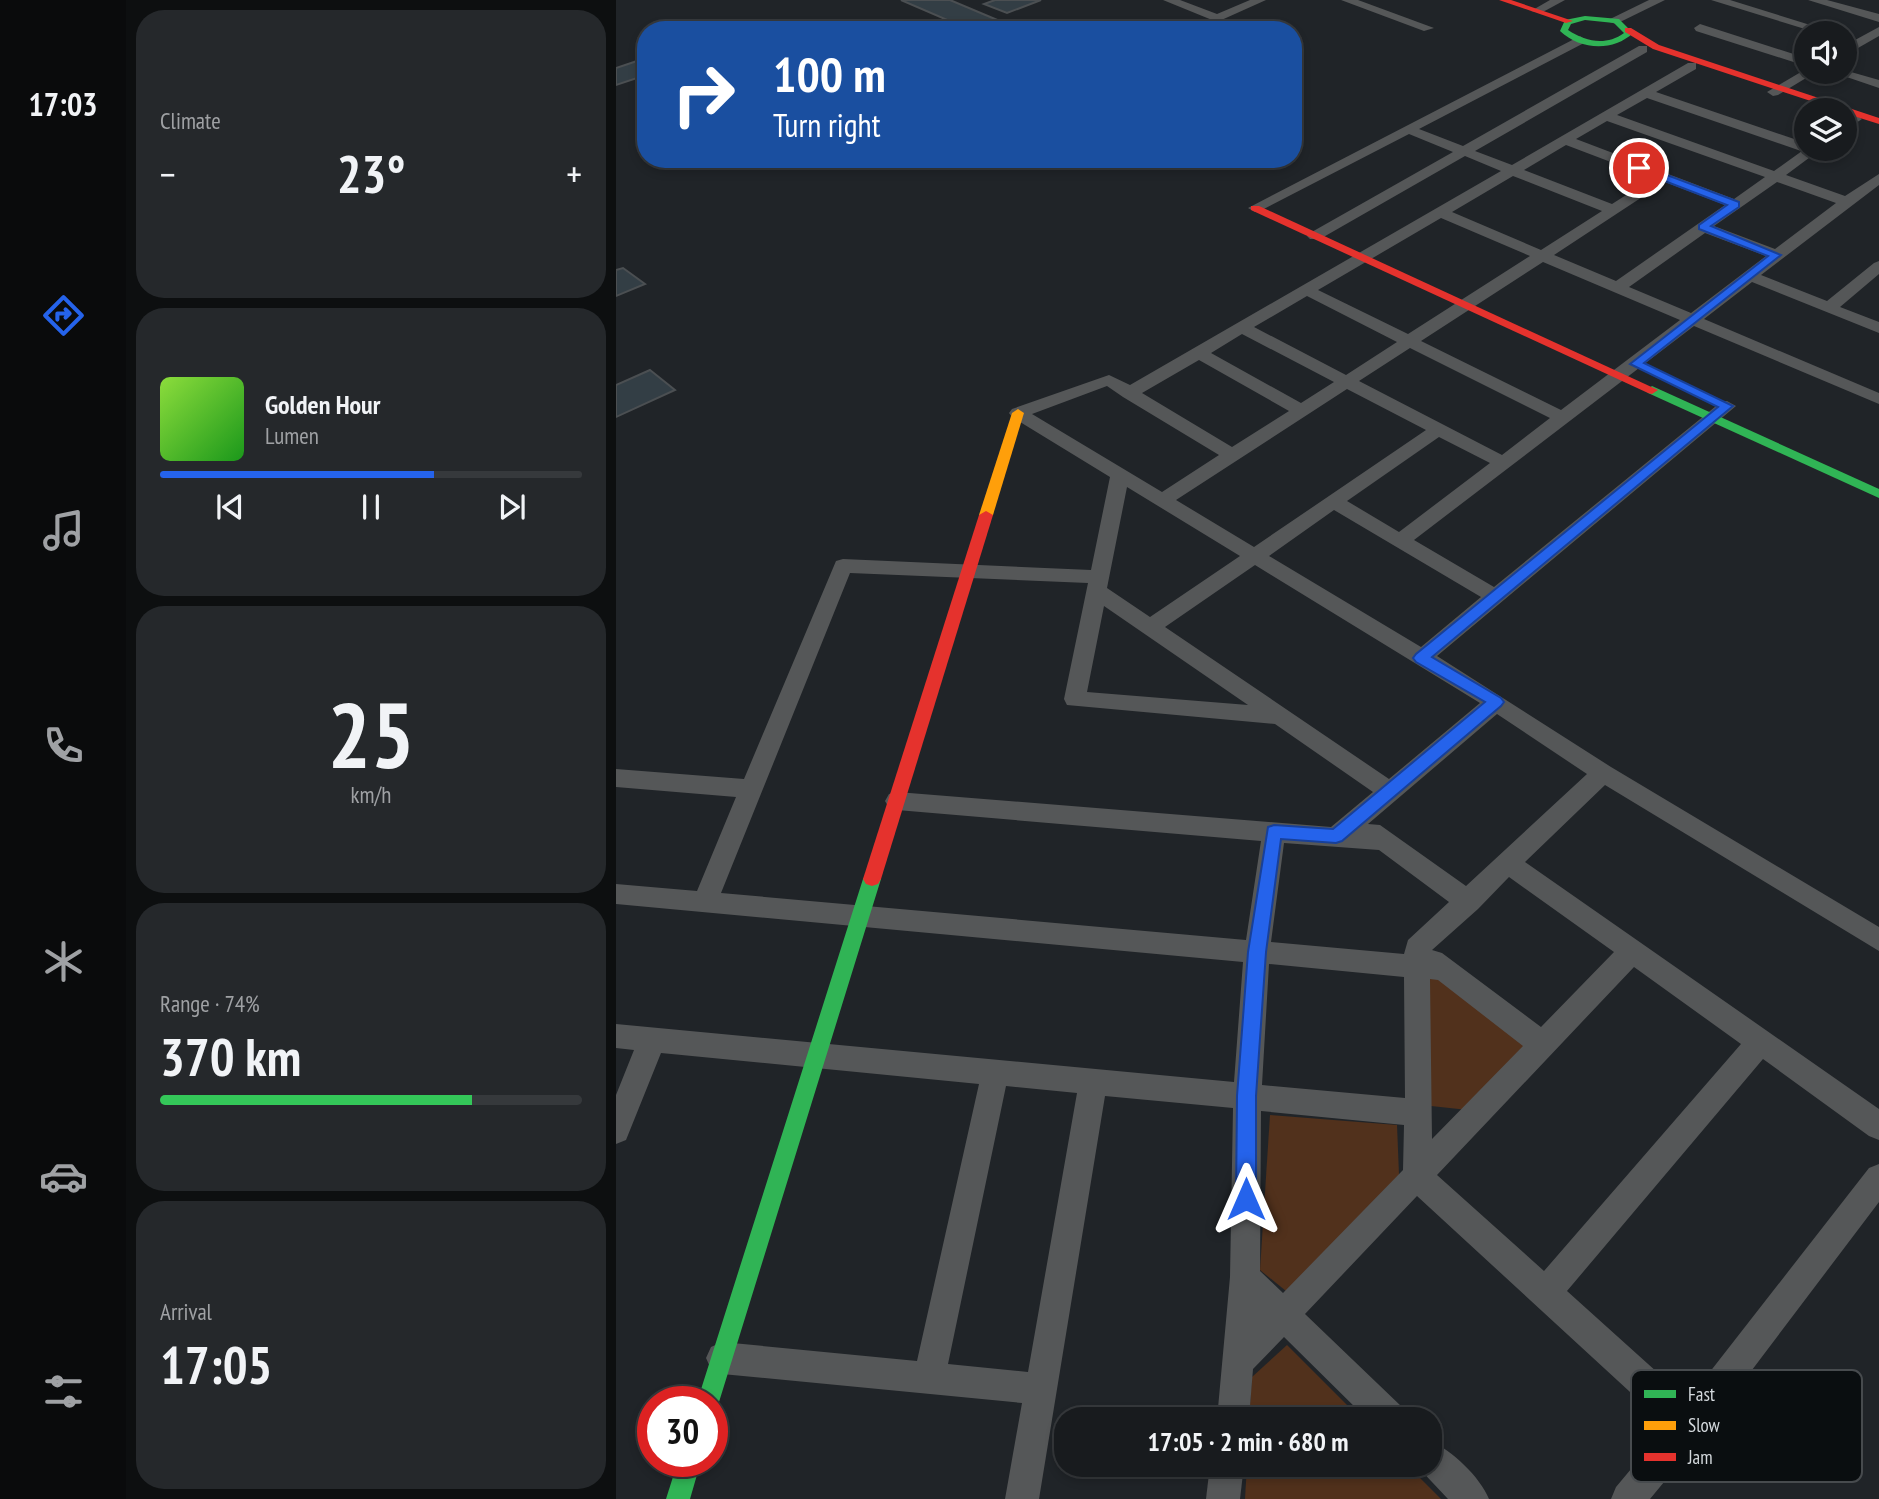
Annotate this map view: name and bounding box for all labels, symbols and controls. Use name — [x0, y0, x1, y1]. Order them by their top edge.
map controls — [1794, 21, 1857, 161]
button: sound — [1794, 21, 1857, 84]
text: 100 m — [773, 42, 886, 106]
icon: right — [658, 49, 749, 140]
text: 17:03 — [28, 83, 98, 125]
button: layers — [1794, 98, 1857, 161]
text: Turn right — [773, 104, 881, 146]
text: Climate — [160, 106, 221, 135]
pin — [1609, 138, 1669, 198]
text: 23° — [337, 140, 405, 207]
text: − — [160, 149, 176, 198]
text: + — [566, 149, 582, 198]
icon: arrive — [1620, 149, 1658, 187]
icon: directions — [39, 291, 88, 340]
text: Golden Hour — [265, 388, 380, 421]
text: Lumen — [265, 421, 319, 450]
icon: previous — [211, 488, 249, 526]
icon: pause — [352, 488, 390, 526]
icon: next — [493, 488, 531, 526]
icon: music — [39, 506, 88, 555]
text: 25 — [328, 675, 415, 793]
icon: phone — [39, 721, 88, 770]
text: km/h — [351, 780, 391, 809]
icon: climate — [39, 937, 88, 986]
text: Range · 74% — [160, 989, 260, 1018]
text: 370 km — [160, 1023, 301, 1090]
icon: car — [39, 1152, 88, 1201]
position arrow — [1209, 1162, 1283, 1236]
text: Arrival — [160, 1297, 212, 1326]
text: 17:05 — [160, 1331, 272, 1398]
icon: filters — [39, 1367, 88, 1416]
legend — [1631, 1370, 1862, 1482]
text: Fast — [1688, 1382, 1716, 1406]
speed limit sign: 30 — [637, 1386, 728, 1477]
text: Slow — [1688, 1413, 1721, 1437]
text: 17:05 · 2 min · 680 m — [1148, 1425, 1348, 1458]
text: Jam — [1687, 1445, 1713, 1469]

